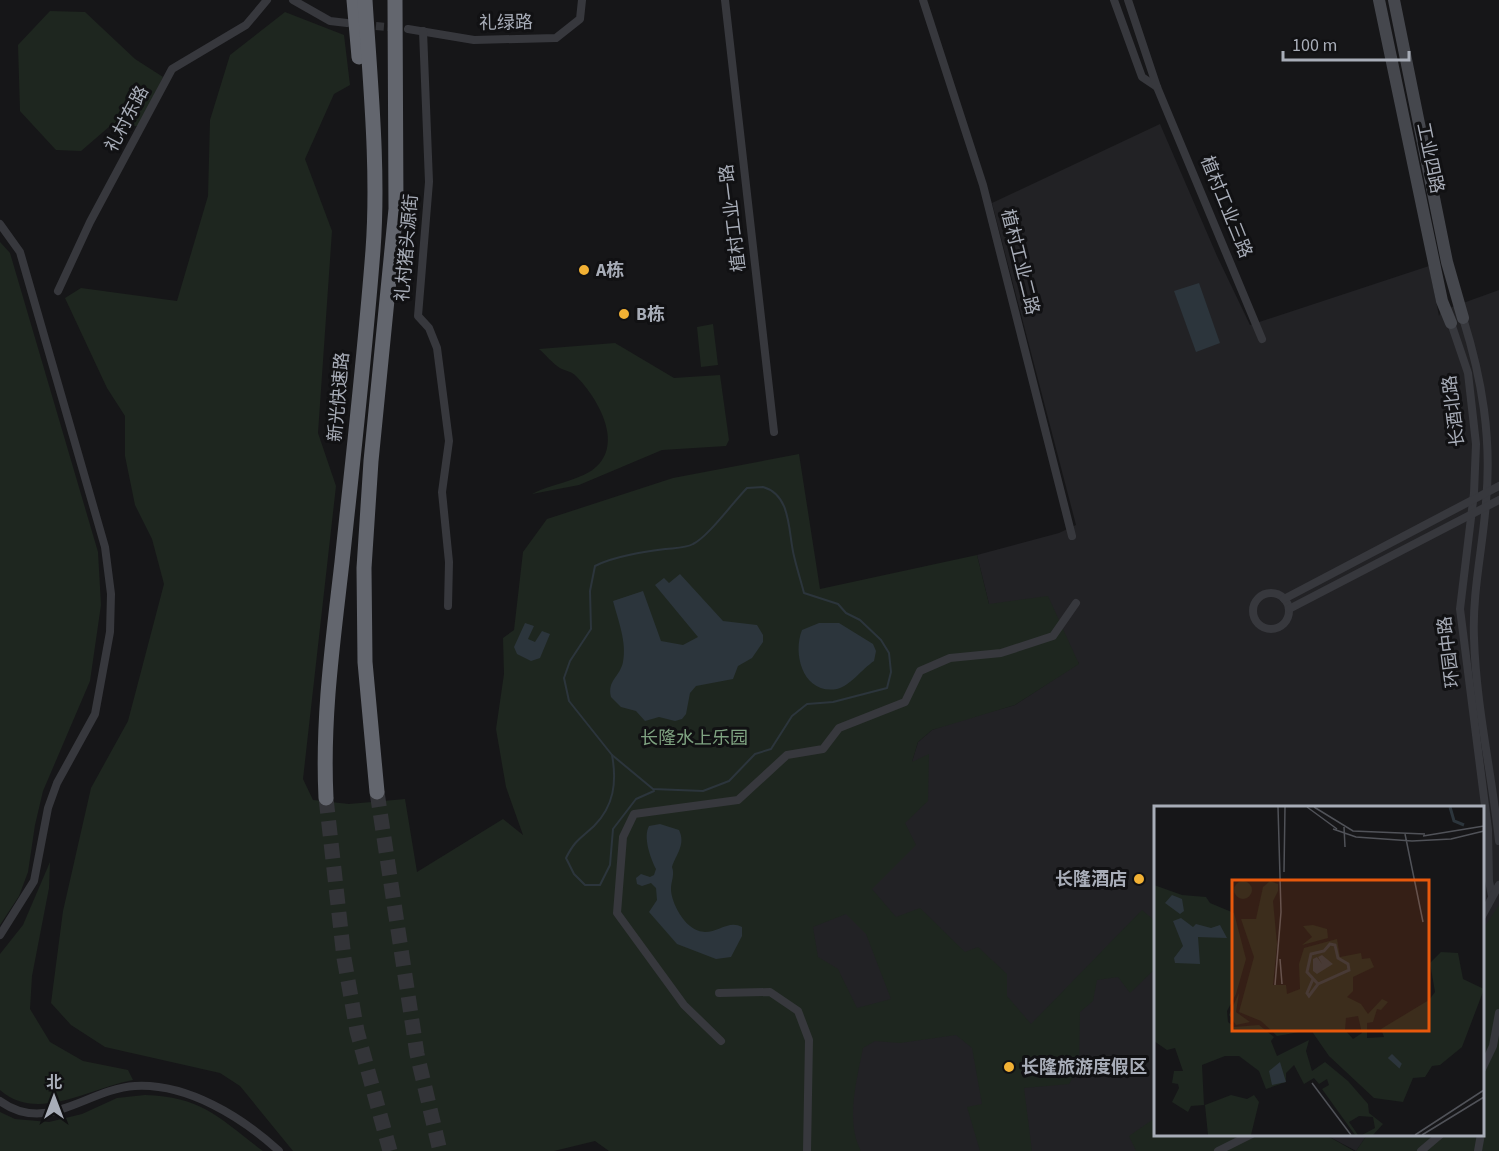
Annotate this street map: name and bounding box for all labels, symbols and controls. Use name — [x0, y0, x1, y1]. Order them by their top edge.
street label: 礼绿路 — [479, 10, 533, 36]
scale bar — [1283, 24, 1409, 62]
text: 100 m — [1292, 33, 1337, 58]
street label: 礼村东路 — [99, 81, 155, 157]
street label: 工业四路 — [1410, 120, 1450, 196]
street label: 植村工业三路 — [1194, 152, 1258, 262]
street label: 植村工业一路 — [714, 163, 752, 273]
street label: 礼村猪头源街 — [390, 193, 424, 303]
street label: 植村工业二路 — [995, 207, 1045, 317]
place label: A栋 — [595, 258, 624, 283]
marker: A栋 — [577, 263, 591, 277]
place label: B栋 — [636, 302, 665, 327]
marker: B栋 — [617, 307, 631, 321]
street label: 新光快速路 — [323, 351, 355, 443]
street label: 长酒北路 — [1437, 374, 1471, 448]
street label: 环园中路 — [1432, 615, 1466, 689]
park label: 长隆水上乐园 — [640, 726, 748, 751]
inset map — [1154, 806, 1484, 1136]
place label: 长隆酒店 — [1055, 867, 1127, 892]
marker: 长隆酒店 — [1132, 872, 1146, 886]
place label: 长隆旅游度假区 — [1021, 1055, 1147, 1080]
marker: 长隆旅游度假区 — [1002, 1060, 1016, 1074]
north arrow — [24, 1067, 84, 1127]
text: 北 — [46, 1072, 62, 1094]

